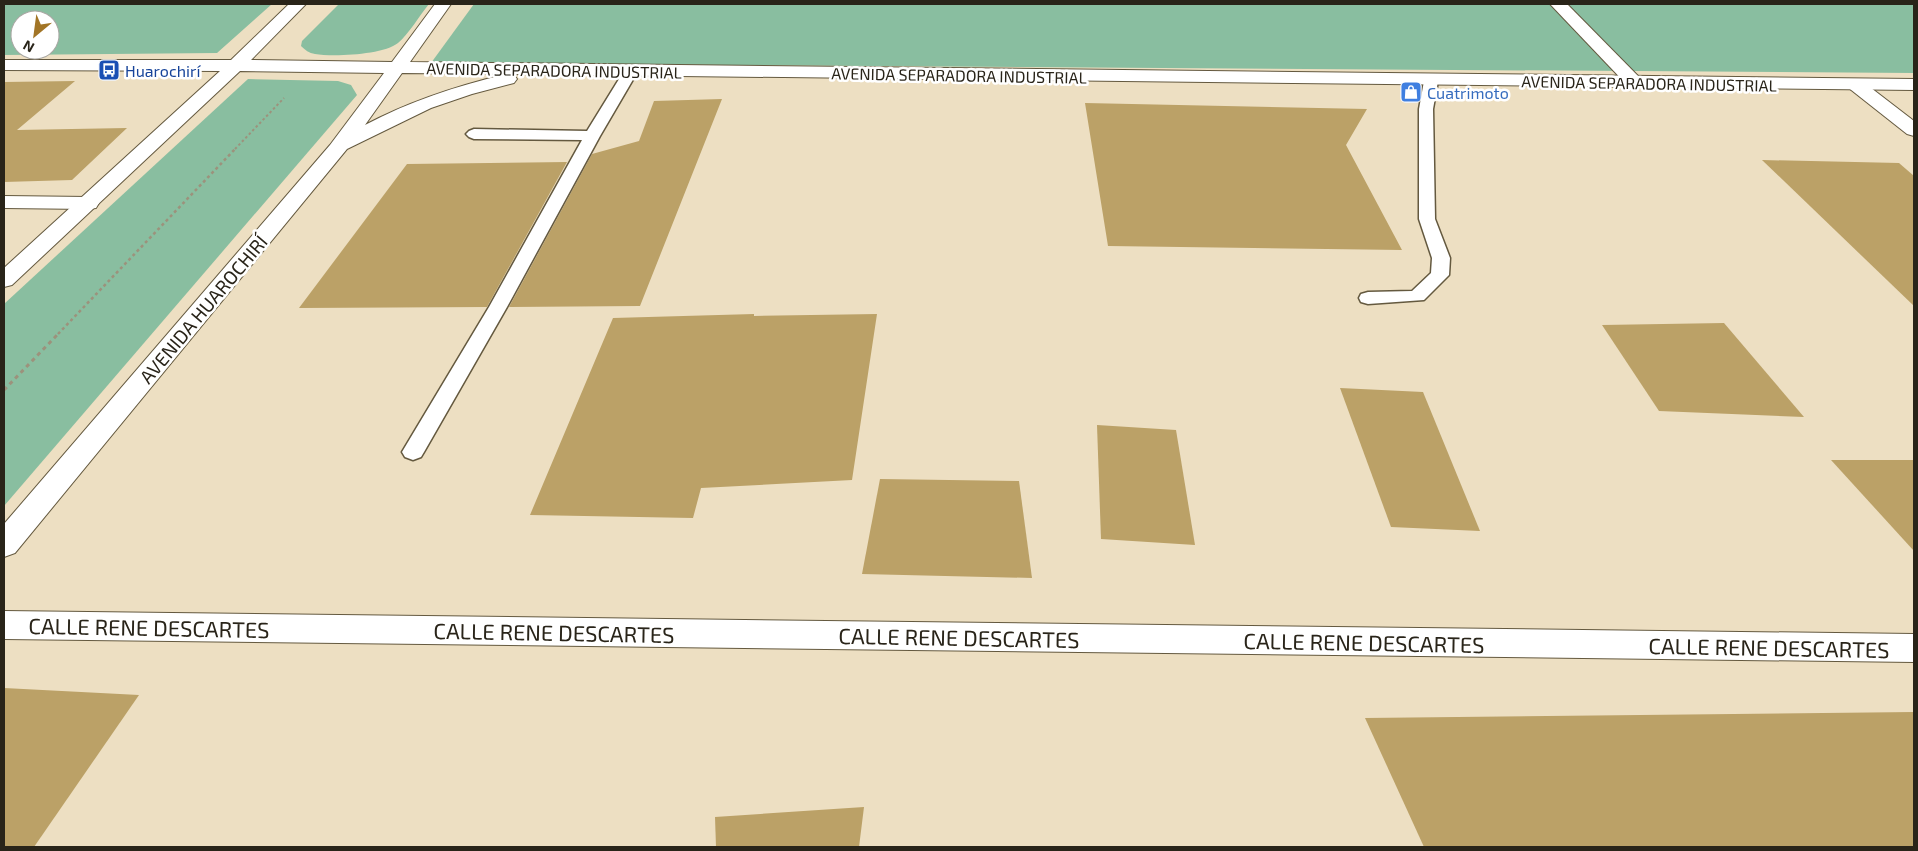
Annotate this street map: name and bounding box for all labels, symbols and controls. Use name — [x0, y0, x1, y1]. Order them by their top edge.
north arrow — [10, 10, 60, 60]
text: N — [20, 37, 37, 57]
bus stop icon: Huarochirí — [97, 58, 121, 82]
street label: AVENIDA SEPARADORA INDUSTRIAL — [426, 58, 682, 82]
place label: Huarochirí — [125, 61, 201, 80]
street label: AVENIDA SEPARADORA INDUSTRIAL — [831, 63, 1087, 87]
street label: AVENIDA SEPARADORA INDUSTRIAL — [1521, 71, 1777, 95]
shop icon: Cuatrimoto — [1399, 80, 1423, 104]
place label: Cuatrimoto — [1427, 83, 1509, 102]
street label: AVENIDA HUAROCHIRÍ — [134, 229, 272, 388]
street label: CALLE RENE DESCARTES — [28, 612, 270, 642]
street label: CALLE RENE DESCARTES — [433, 617, 675, 647]
street label: CALLE RENE DESCARTES — [838, 622, 1080, 652]
street label: CALLE RENE DESCARTES — [1243, 627, 1485, 657]
street label: CALLE RENE DESCARTES — [1648, 632, 1890, 662]

